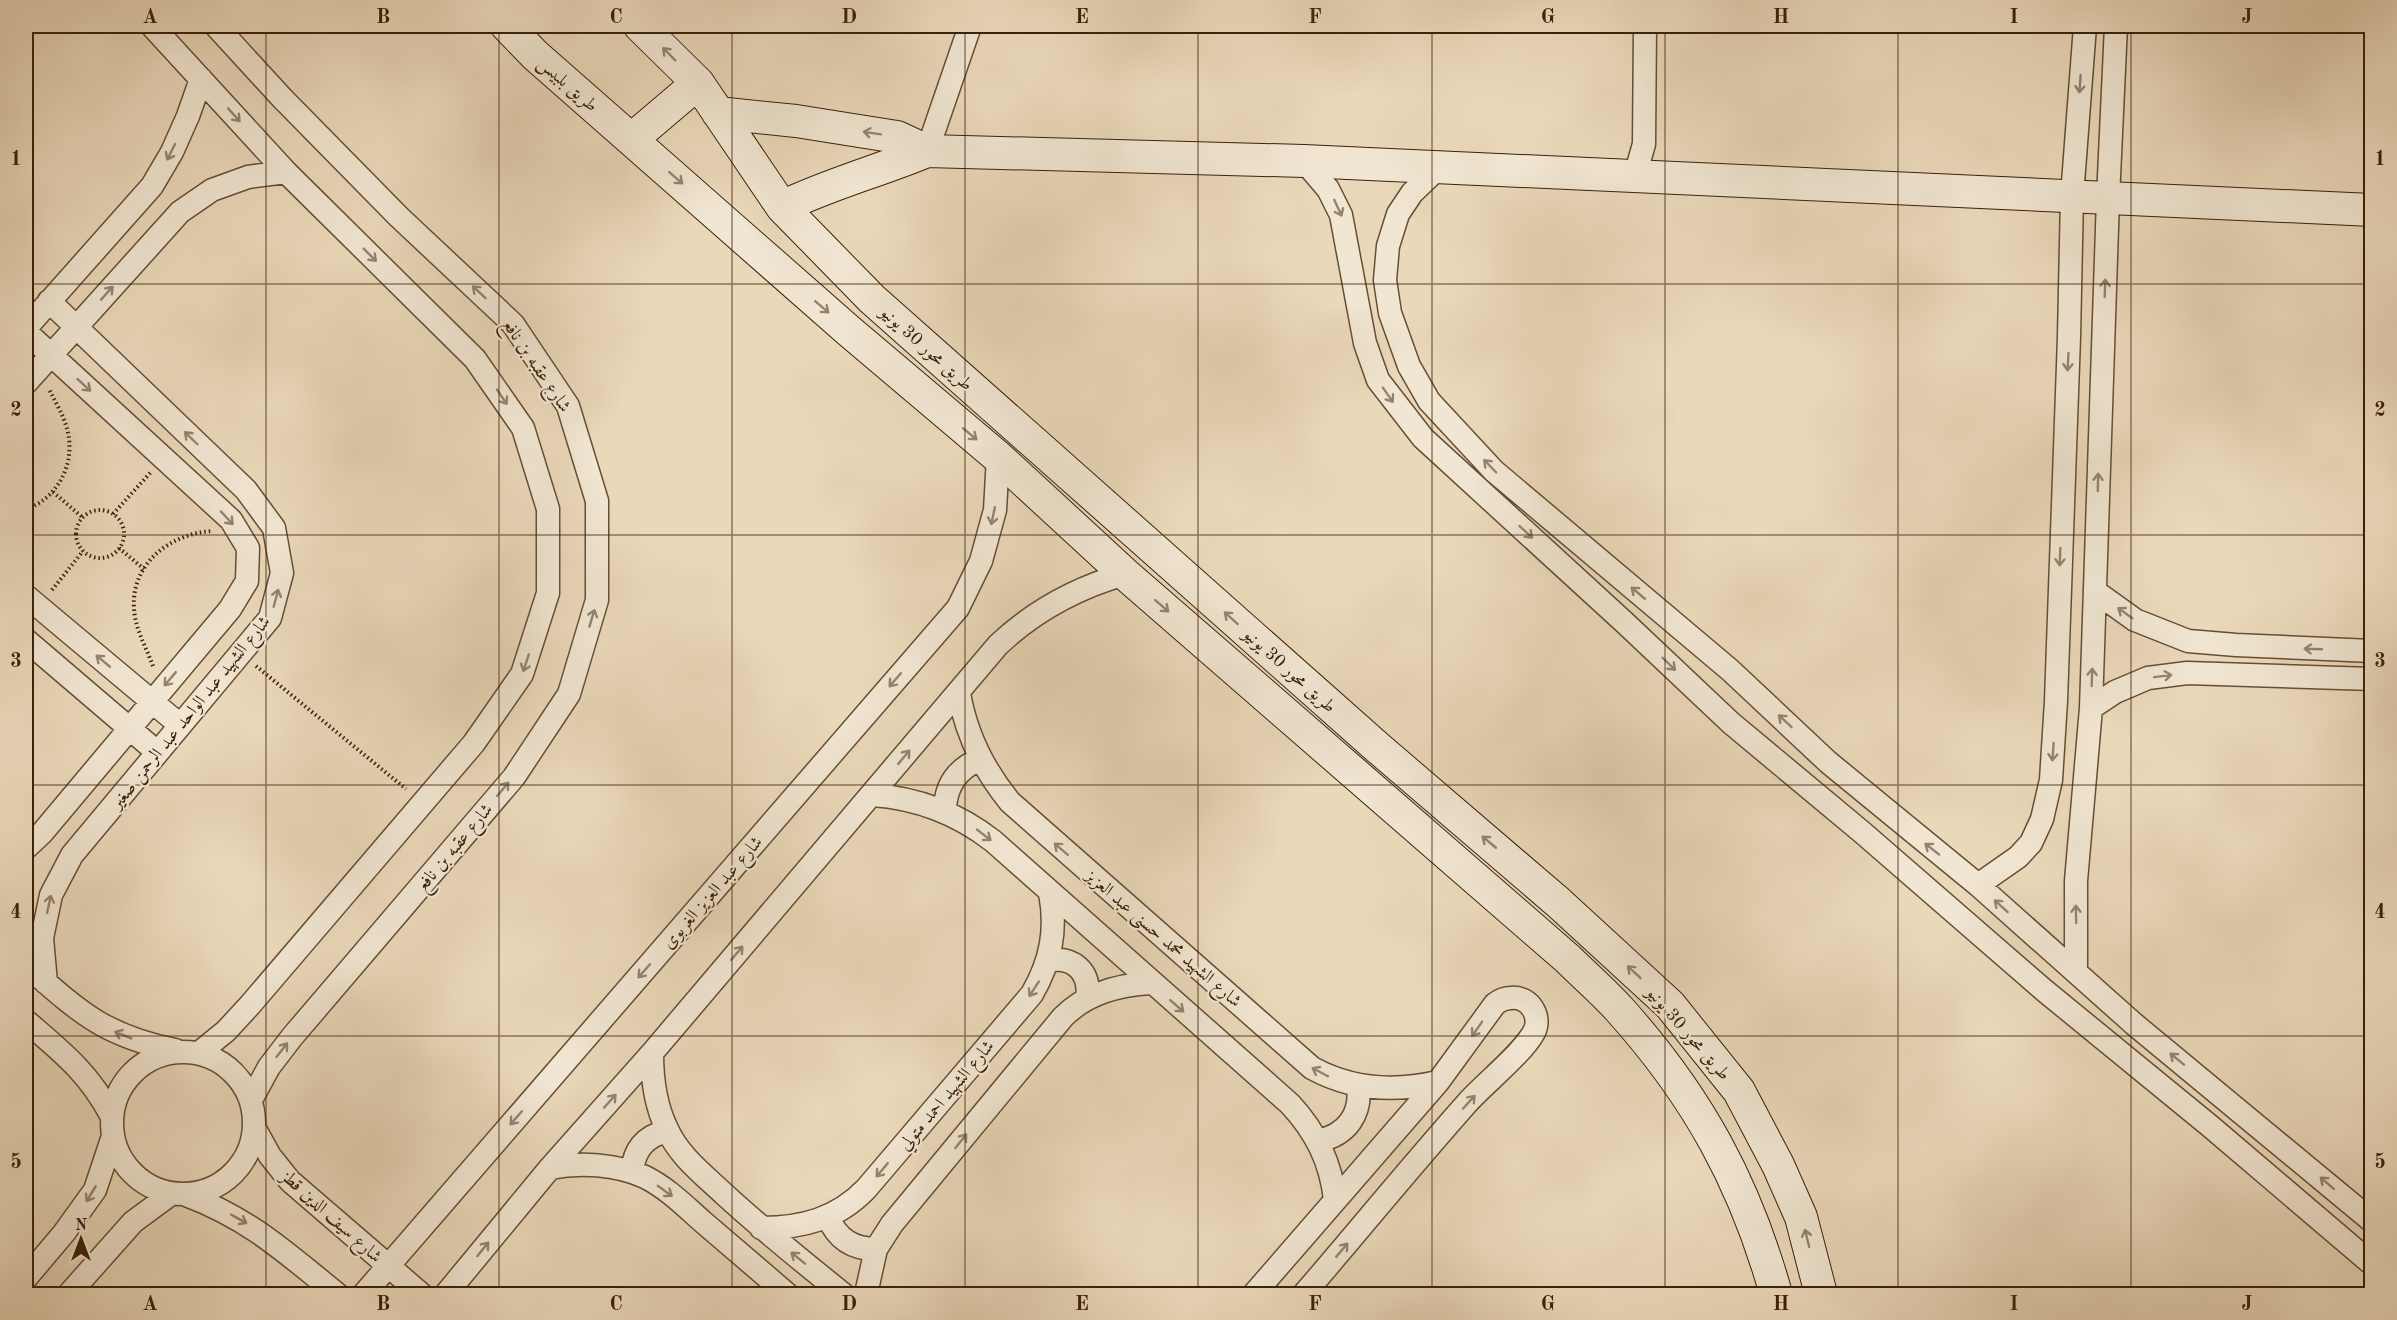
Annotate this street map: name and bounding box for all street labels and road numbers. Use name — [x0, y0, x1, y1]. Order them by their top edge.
street label: طريق بلبيس — [533, 54, 601, 117]
street label: طريق محور 30 يونيو — [874, 302, 976, 396]
street label: شارع عقبه بن نافع — [493, 316, 574, 419]
street label: شارع الشهيد عبد الواحد عبد الرحمن صغير — [106, 613, 278, 817]
street label: طريق محور 30 يونيو — [1237, 624, 1339, 718]
street label: شارع عقبه بن نافع — [413, 800, 501, 899]
street label: شارع عبد العزيز الغربوى — [659, 833, 770, 956]
street label: شارع الشهيد محمد حسنى عبد العزيز — [1077, 865, 1245, 1015]
street label: طريق محور 30 يونيو — [1640, 982, 1733, 1085]
street label: شارع الشهيد احمد متولي — [896, 1037, 1002, 1157]
street label: شارع سيف الدين قطز — [273, 1166, 385, 1270]

